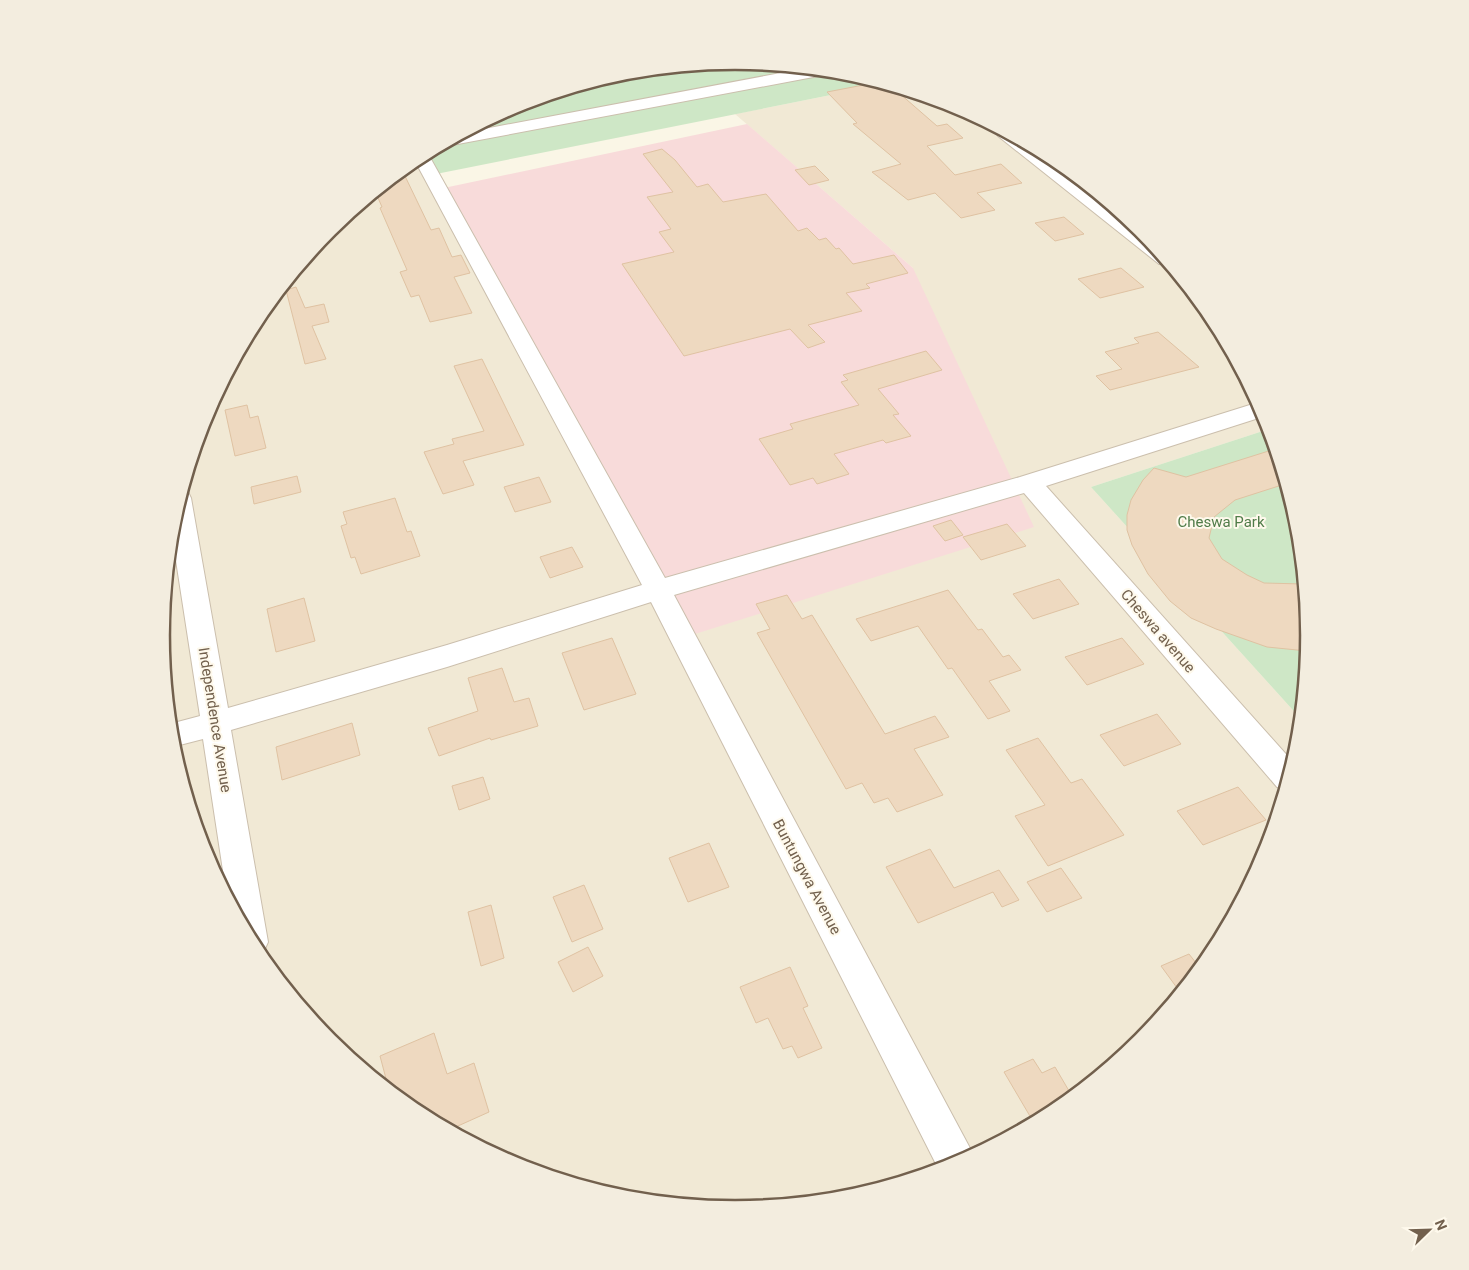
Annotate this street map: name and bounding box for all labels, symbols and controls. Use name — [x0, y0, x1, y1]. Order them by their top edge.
park label: Cheswa Park — [1177, 513, 1265, 531]
street label: Cheswa avenue — [1117, 586, 1199, 676]
street label: Independence Avenue — [195, 646, 235, 794]
street label: Buntungwa Avenue — [769, 816, 845, 938]
north arrow — [1404, 1205, 1454, 1255]
text: N — [1432, 1217, 1450, 1233]

